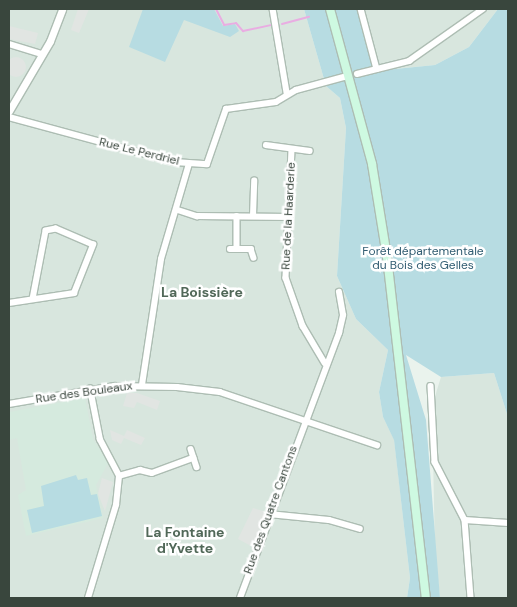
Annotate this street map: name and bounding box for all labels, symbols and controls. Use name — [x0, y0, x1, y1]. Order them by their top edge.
street label: Rue Le Perdriel — [97, 135, 181, 169]
street label: Rue de la Haarderie — [279, 162, 299, 270]
park label: Forêt départementale du Bois des Gelles — [362, 245, 484, 273]
district label: La Boissière — [161, 284, 243, 300]
street label: Rue des Bouleaux — [35, 379, 133, 407]
street label: Rue des Quatre Cantons — [241, 444, 301, 576]
district label: La Fontaine d'Yvette — [145, 524, 225, 556]

